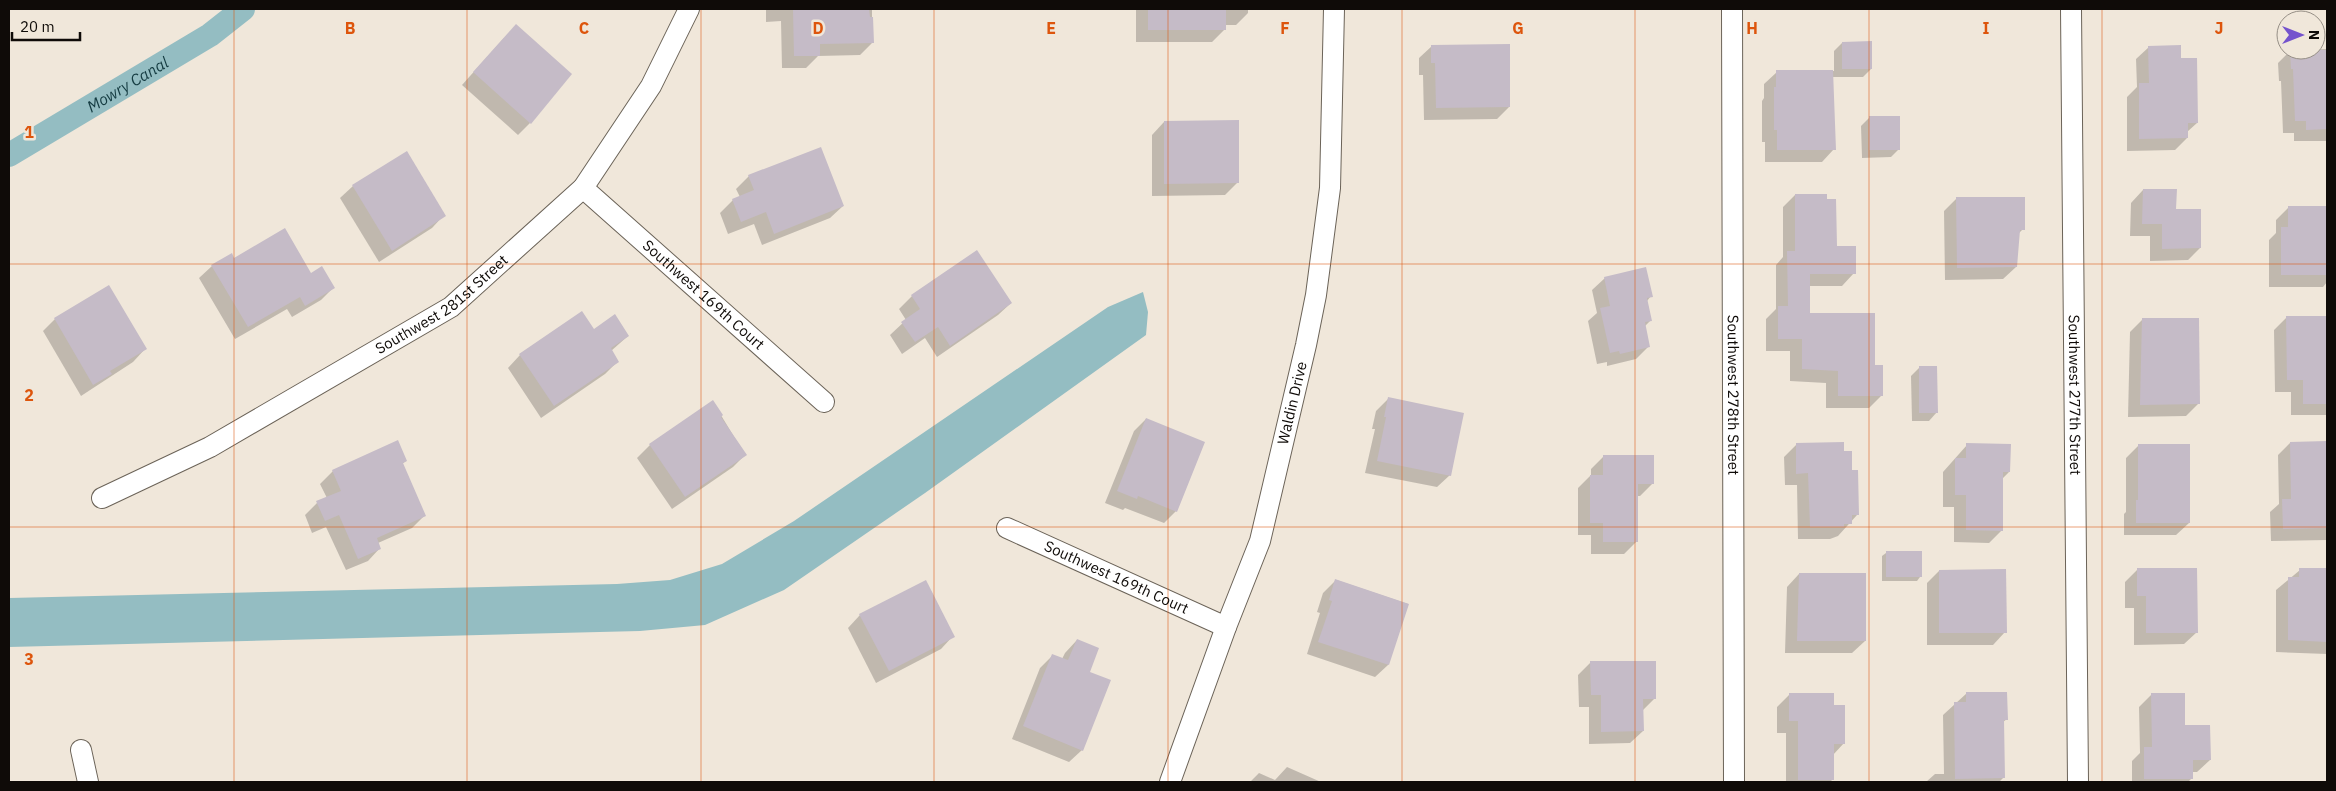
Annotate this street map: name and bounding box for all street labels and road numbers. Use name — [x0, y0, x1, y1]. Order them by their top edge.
street label: Southwest 169th Court — [639, 235, 769, 354]
street label: Southwest 281st Street — [372, 250, 512, 358]
street label: Southwest 278th Street — [1724, 315, 1743, 475]
street label: Southwest 277th Street — [2065, 315, 2085, 475]
street label: Waldin Drive — [1273, 359, 1311, 446]
street label: Southwest 169th Court — [1041, 536, 1192, 618]

